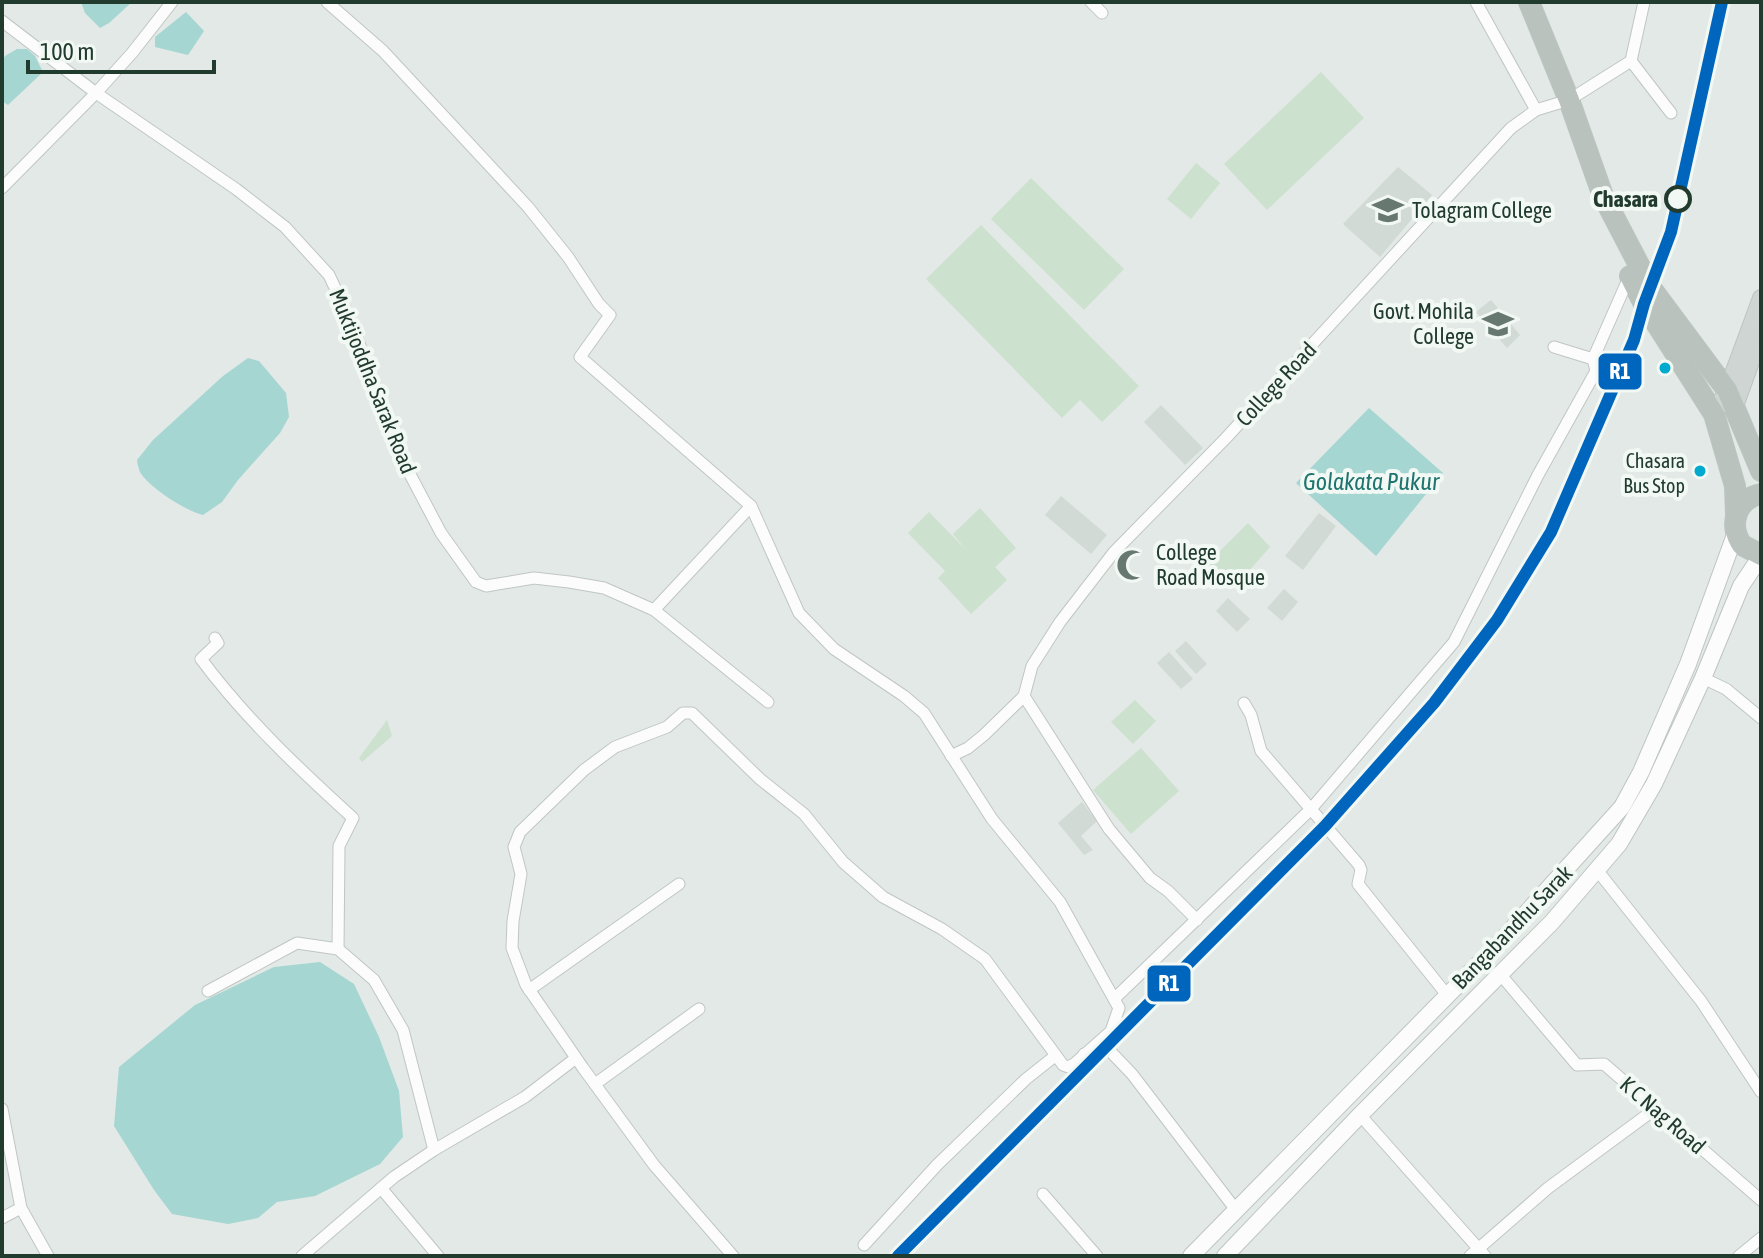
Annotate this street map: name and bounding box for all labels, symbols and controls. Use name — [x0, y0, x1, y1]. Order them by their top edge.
scale bar — [28, 24, 214, 74]
text: 100 m — [40, 38, 94, 65]
place label: Chasara — [1593, 186, 1658, 212]
marker: Chasara — [1665, 186, 1691, 212]
school or university icon: Tolagram College — [1371, 193, 1405, 227]
place label: Tolagram College — [1412, 197, 1552, 223]
street label: Muktijoddha Sarak Road — [324, 285, 422, 477]
place label: Govt. Mohila College — [1373, 298, 1474, 349]
school or university icon: Govt. Mohila College — [1481, 307, 1515, 341]
street label: College Road — [1230, 336, 1322, 432]
line badge: R1 — [1597, 352, 1643, 391]
text: R1 — [1609, 358, 1631, 384]
unlabelled marker — [1657, 360, 1673, 376]
place label: Chasara Bus Stop — [1623, 449, 1685, 497]
marker: Chasara Bus Stop — [1692, 463, 1708, 479]
water label: Golakata Pukur — [1303, 468, 1440, 495]
place label: College Road Mosque — [1156, 539, 1265, 590]
mosque icon: College Road Mosque — [1115, 548, 1149, 582]
street label: Bangabandhu Sarak — [1446, 859, 1578, 994]
line badge: R1 — [1146, 964, 1192, 1003]
text: R1 — [1158, 970, 1180, 996]
street label: K C Nag Road — [1615, 1071, 1711, 1159]

